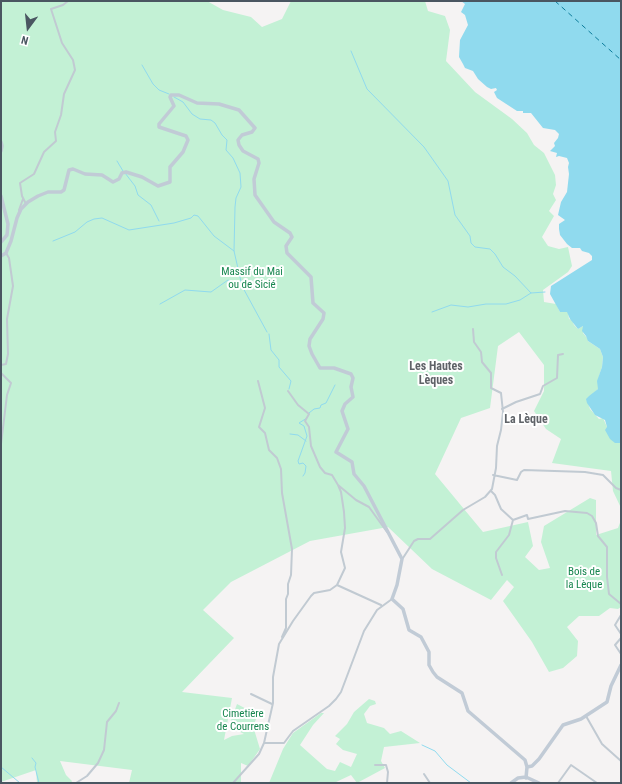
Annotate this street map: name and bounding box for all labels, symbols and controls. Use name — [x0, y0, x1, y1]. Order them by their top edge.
north arrow — [8, 8, 48, 48]
text: N — [20, 33, 30, 47]
park label: Massif du Mai ou de Sicié — [221, 265, 283, 291]
district label: Les Hautes Lèques — [409, 360, 463, 388]
district label: La Lèque — [504, 413, 548, 427]
park label: Bois de la Lèque — [566, 565, 602, 591]
park label: Cimetière de Courrens — [217, 707, 269, 733]

